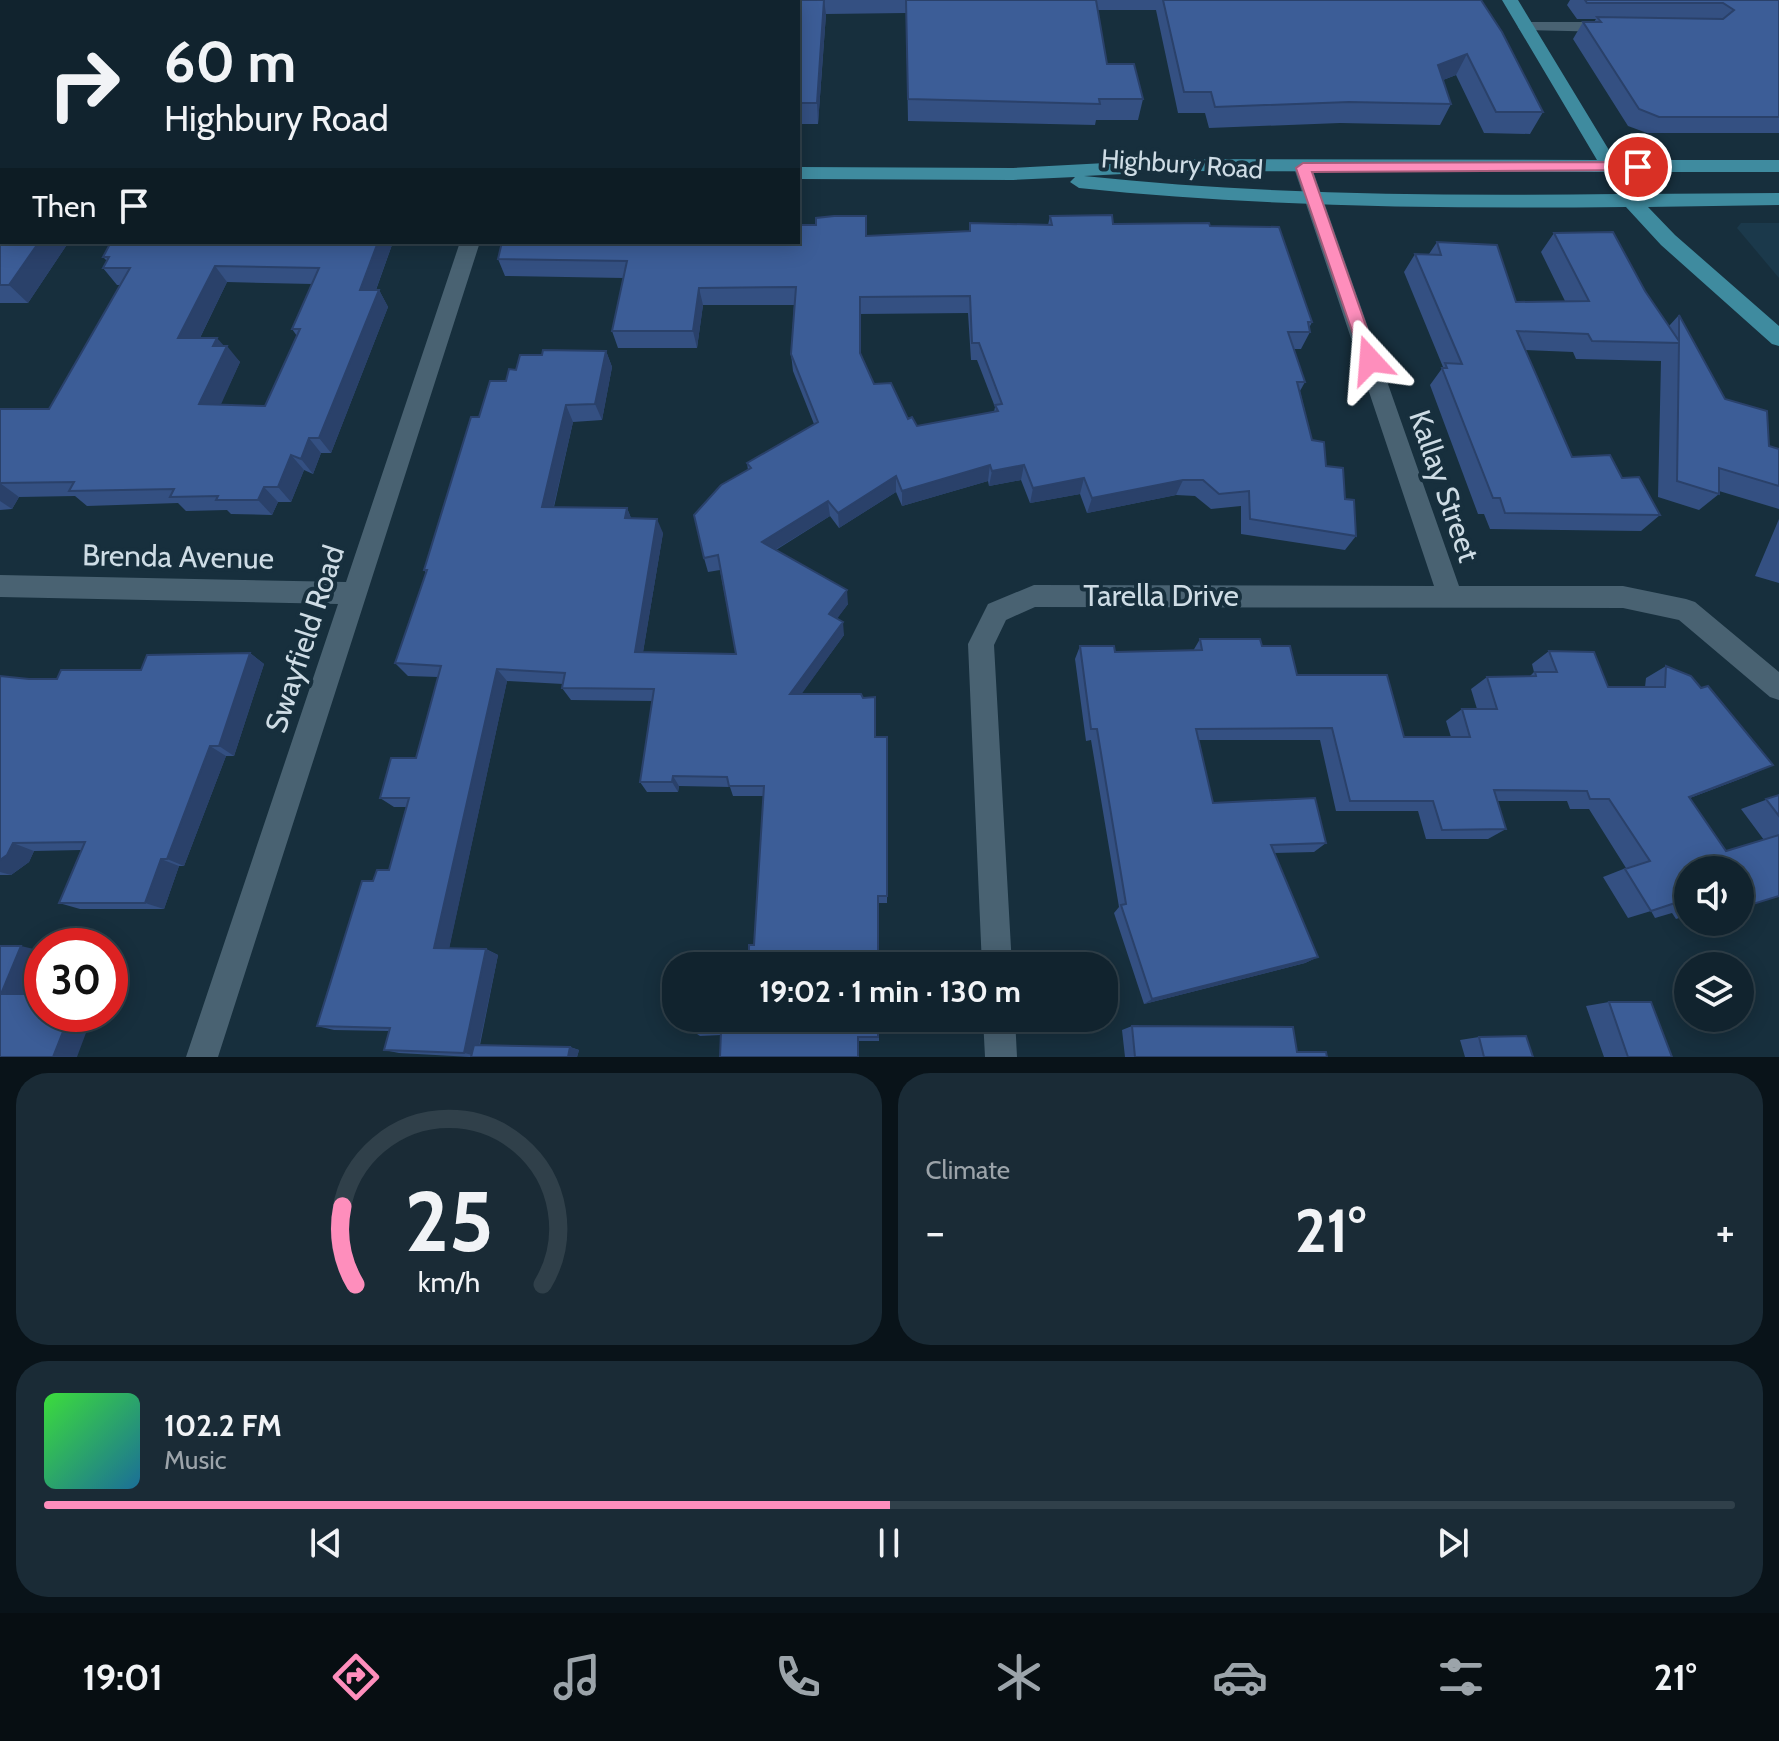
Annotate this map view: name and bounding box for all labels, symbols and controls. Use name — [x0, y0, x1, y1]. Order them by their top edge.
text: 60 m — [164, 28, 296, 96]
icon: right — [32, 32, 136, 136]
text: Highbury Road — [164, 96, 389, 140]
pin — [1604, 133, 1672, 201]
street label: Highbury Road — [1100, 142, 1264, 186]
icon: arrive — [1616, 145, 1660, 189]
icon: arrive — [112, 184, 156, 228]
text: Then — [32, 188, 96, 225]
position arrow — [1328, 318, 1412, 402]
street label: Kallay Street — [1401, 405, 1488, 567]
street label: Brenda Avenue — [82, 536, 274, 577]
street label: Swayfield Road — [257, 540, 352, 737]
street label: Tarella Drive — [1083, 577, 1239, 614]
map controls — [1674, 856, 1754, 1032]
button: sound — [1674, 856, 1754, 936]
speed limit sign: 30 — [24, 928, 128, 1032]
button: layers — [1674, 952, 1754, 1032]
text: 19:02 · 1 min · 130 m — [759, 973, 1021, 1010]
text: Climate — [926, 1154, 1010, 1186]
text: 25 — [404, 1171, 493, 1272]
text: 21° — [1295, 1194, 1366, 1267]
text: − — [926, 1205, 945, 1258]
text: + — [1716, 1205, 1735, 1258]
text: km/h — [417, 1264, 480, 1299]
text: 102.2 FM — [164, 1407, 282, 1444]
text: Music — [164, 1444, 227, 1476]
icon: previous — [304, 1521, 348, 1565]
icon: pause — [867, 1521, 911, 1565]
icon: next — [1431, 1521, 1475, 1565]
icon: directions — [328, 1649, 384, 1705]
icon: music — [549, 1649, 605, 1705]
icon: phone — [770, 1649, 826, 1705]
icon: climate — [991, 1649, 1047, 1705]
icon: car — [1212, 1649, 1268, 1705]
icon: filters — [1433, 1649, 1489, 1705]
text: 19:01 — [83, 1655, 163, 1699]
text: 21° — [1654, 1655, 1696, 1699]

